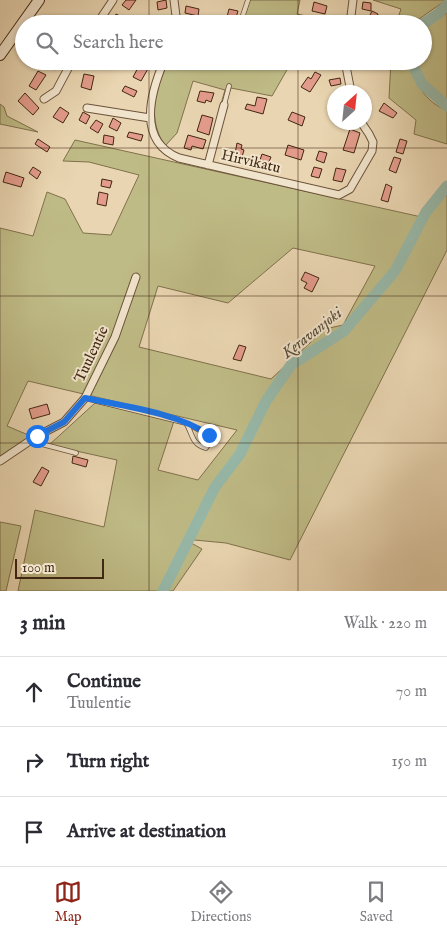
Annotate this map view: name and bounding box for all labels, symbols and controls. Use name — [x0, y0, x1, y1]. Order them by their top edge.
search box — [15, 15, 432, 70]
icon: search — [33, 29, 61, 57]
text: Search here — [73, 31, 164, 55]
north arrow — [327, 85, 372, 130]
street label: Hirvikatu — [219, 145, 283, 178]
water label: Keravanjoki — [277, 303, 348, 364]
street label: Tuulentie — [70, 323, 113, 385]
route end — [198, 424, 221, 447]
route start — [26, 425, 49, 448]
scale bar — [15, 556, 104, 579]
text: 100 m — [22, 559, 55, 577]
text: 3 min — [20, 610, 65, 637]
text: Walk · 220 m — [344, 614, 427, 634]
text: Continue — [67, 670, 141, 694]
icon: ahead — [20, 678, 48, 706]
text: 70 m — [396, 682, 427, 702]
text: Tuulentie — [67, 694, 131, 714]
icon: right — [20, 748, 48, 776]
text: Turn right — [67, 750, 149, 774]
text: 150 m — [392, 752, 427, 772]
icon: arrive — [20, 818, 48, 846]
text: Arrive at destination — [67, 820, 226, 844]
tab: Map — [54, 878, 82, 926]
tab: Directions — [190, 878, 251, 926]
tab: Saved — [360, 878, 393, 926]

